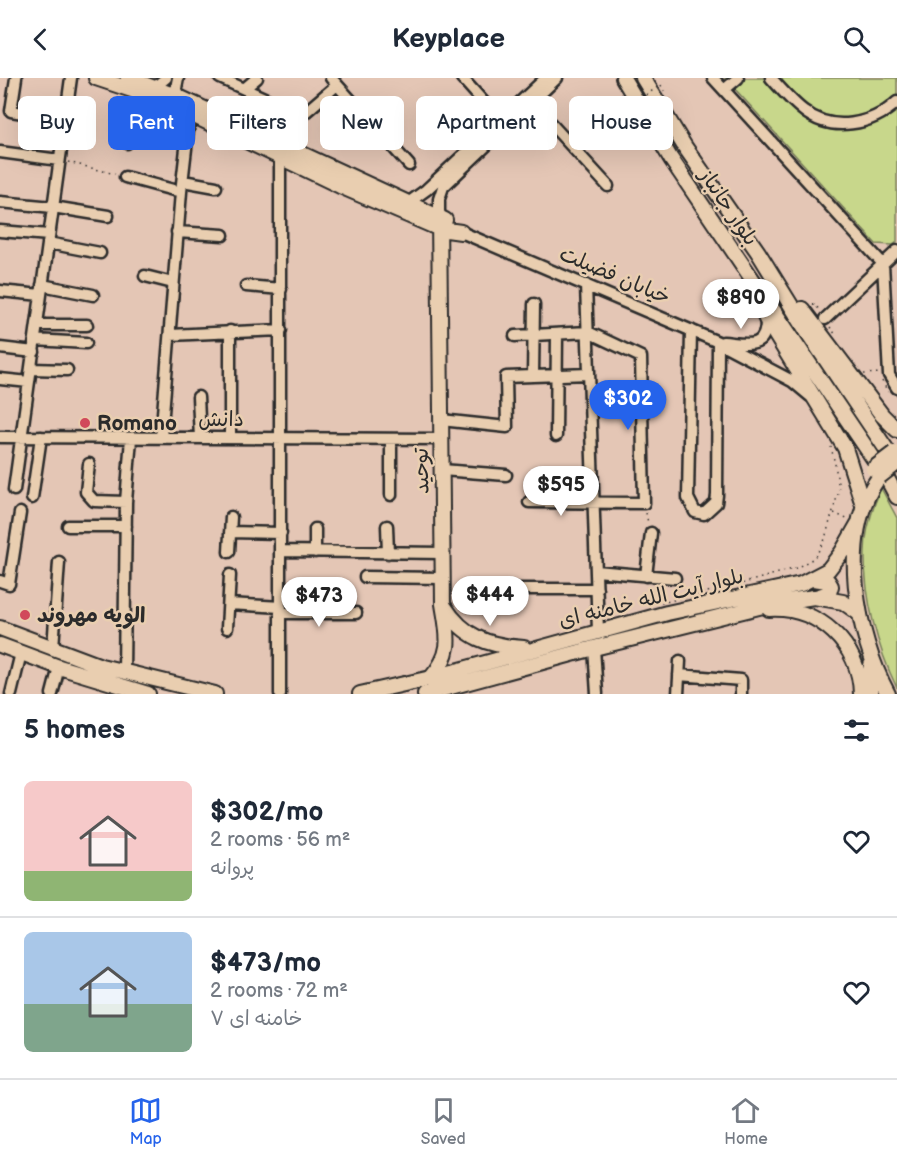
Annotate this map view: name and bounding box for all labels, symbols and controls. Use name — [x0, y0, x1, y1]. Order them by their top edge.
icon: back — [24, 23, 57, 56]
text: Keyplace — [392, 23, 505, 55]
icon: search — [840, 23, 873, 56]
chip: Buy — [18, 96, 96, 150]
chip: Rent — [108, 96, 195, 150]
chip: Filters — [207, 96, 308, 150]
chip: New — [320, 96, 404, 150]
chip: Apartment — [416, 96, 557, 150]
chip: House — [569, 96, 673, 150]
street label: بلوار جانباز — [693, 162, 763, 251]
street label: خیابان فضیلت — [556, 241, 674, 310]
pin: $890 — [705, 279, 777, 330]
text: $890 — [716, 286, 766, 310]
pin: $302 — [592, 380, 664, 431]
text: $302 — [603, 387, 653, 411]
street label: دانش — [198, 407, 244, 432]
place label: Romano — [97, 411, 177, 436]
marker: Romano — [78, 416, 92, 430]
street label: توحید — [409, 447, 434, 494]
pin: $595 — [525, 466, 597, 517]
text: $595 — [537, 473, 585, 497]
street label: بلوار آیت الله خامنه ای — [556, 563, 746, 634]
pin: $444 — [454, 576, 526, 627]
pin: $473 — [283, 577, 355, 628]
text: $444 — [466, 583, 514, 607]
text: $473 — [295, 584, 343, 608]
place label: الویه مهروند — [37, 603, 145, 629]
marker: الویه مهروند — [18, 608, 32, 622]
icon: filters — [840, 714, 873, 747]
text: 5 homes — [24, 715, 125, 746]
text: $302/mo — [210, 797, 323, 828]
icon: home — [72, 805, 144, 877]
icon: heart — [840, 825, 873, 858]
text: 2 rooms · 56 m² — [210, 828, 350, 852]
text: پروانه — [210, 856, 254, 880]
text: $473/mo — [210, 948, 321, 979]
icon: home — [72, 956, 144, 1028]
icon: heart — [840, 976, 873, 1009]
text: 2 rooms · 72 m² — [210, 979, 348, 1003]
text: خامنه ای ۷ — [210, 1007, 303, 1031]
tab: Map — [129, 1094, 162, 1149]
tab: Saved — [421, 1094, 466, 1149]
tab: Home — [724, 1094, 768, 1149]

